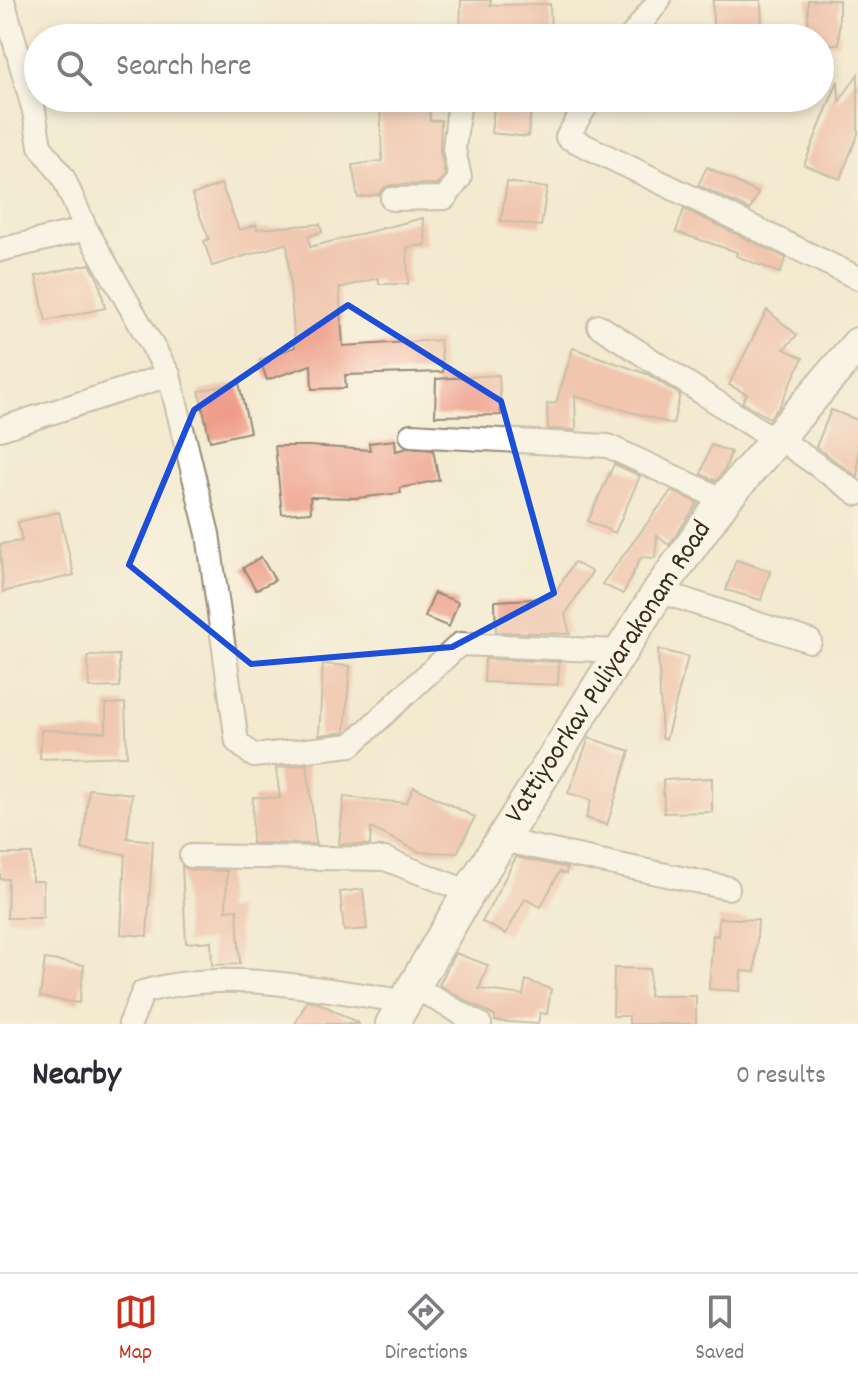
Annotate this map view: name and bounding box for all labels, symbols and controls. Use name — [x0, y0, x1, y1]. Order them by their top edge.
search box — [24, 24, 834, 112]
icon: search — [52, 46, 96, 90]
text: Search here — [116, 47, 252, 90]
street label: Vattiyoorkav Puliyarakonam Road — [497, 514, 723, 832]
text: Nearby — [32, 1052, 121, 1101]
text: 0 results — [736, 1058, 826, 1095]
tab: Map — [114, 1290, 158, 1369]
tab: Directions — [385, 1290, 468, 1369]
tab: Saved — [695, 1290, 744, 1369]

